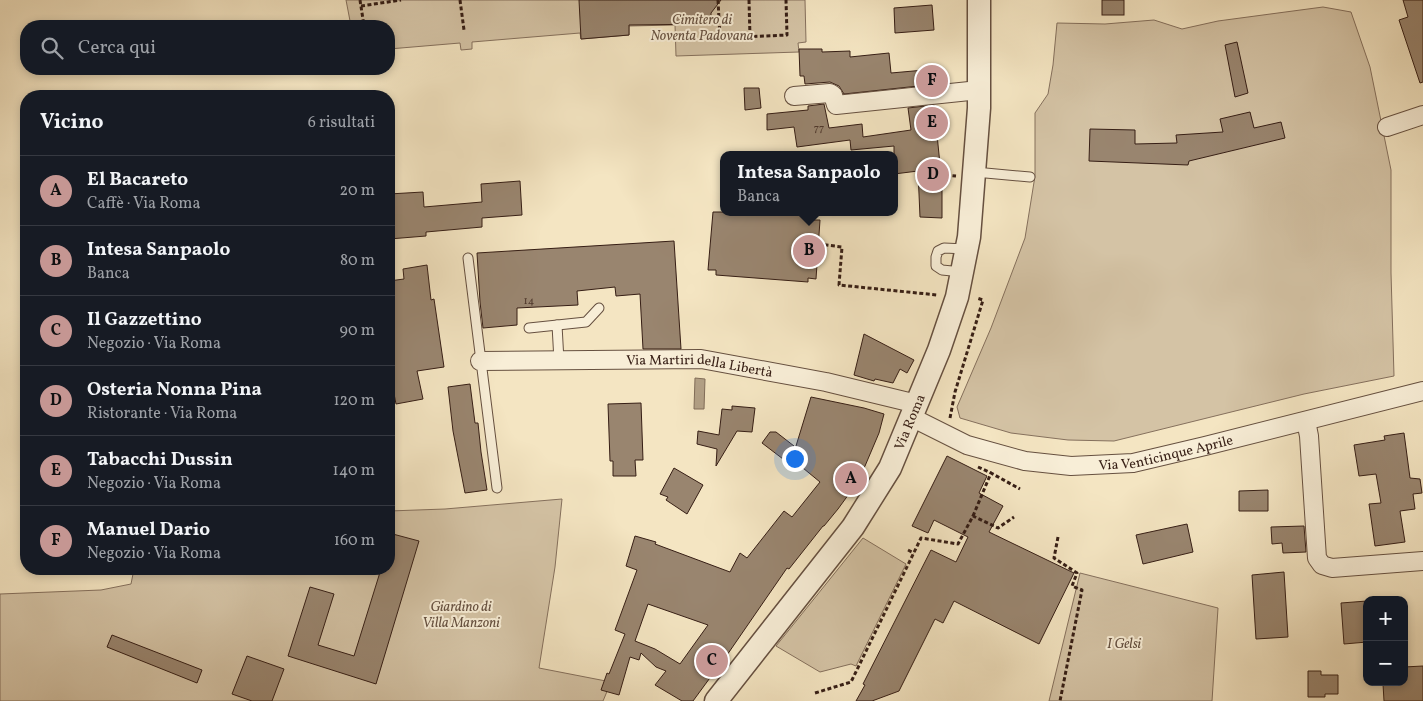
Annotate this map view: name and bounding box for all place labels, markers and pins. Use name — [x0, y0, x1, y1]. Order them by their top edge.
pin: F — [916, 62, 948, 100]
pin: E — [916, 104, 948, 142]
pin: D — [917, 156, 949, 194]
pin: B — [793, 232, 825, 270]
pin: A — [835, 460, 867, 498]
pin: C — [696, 642, 728, 680]

